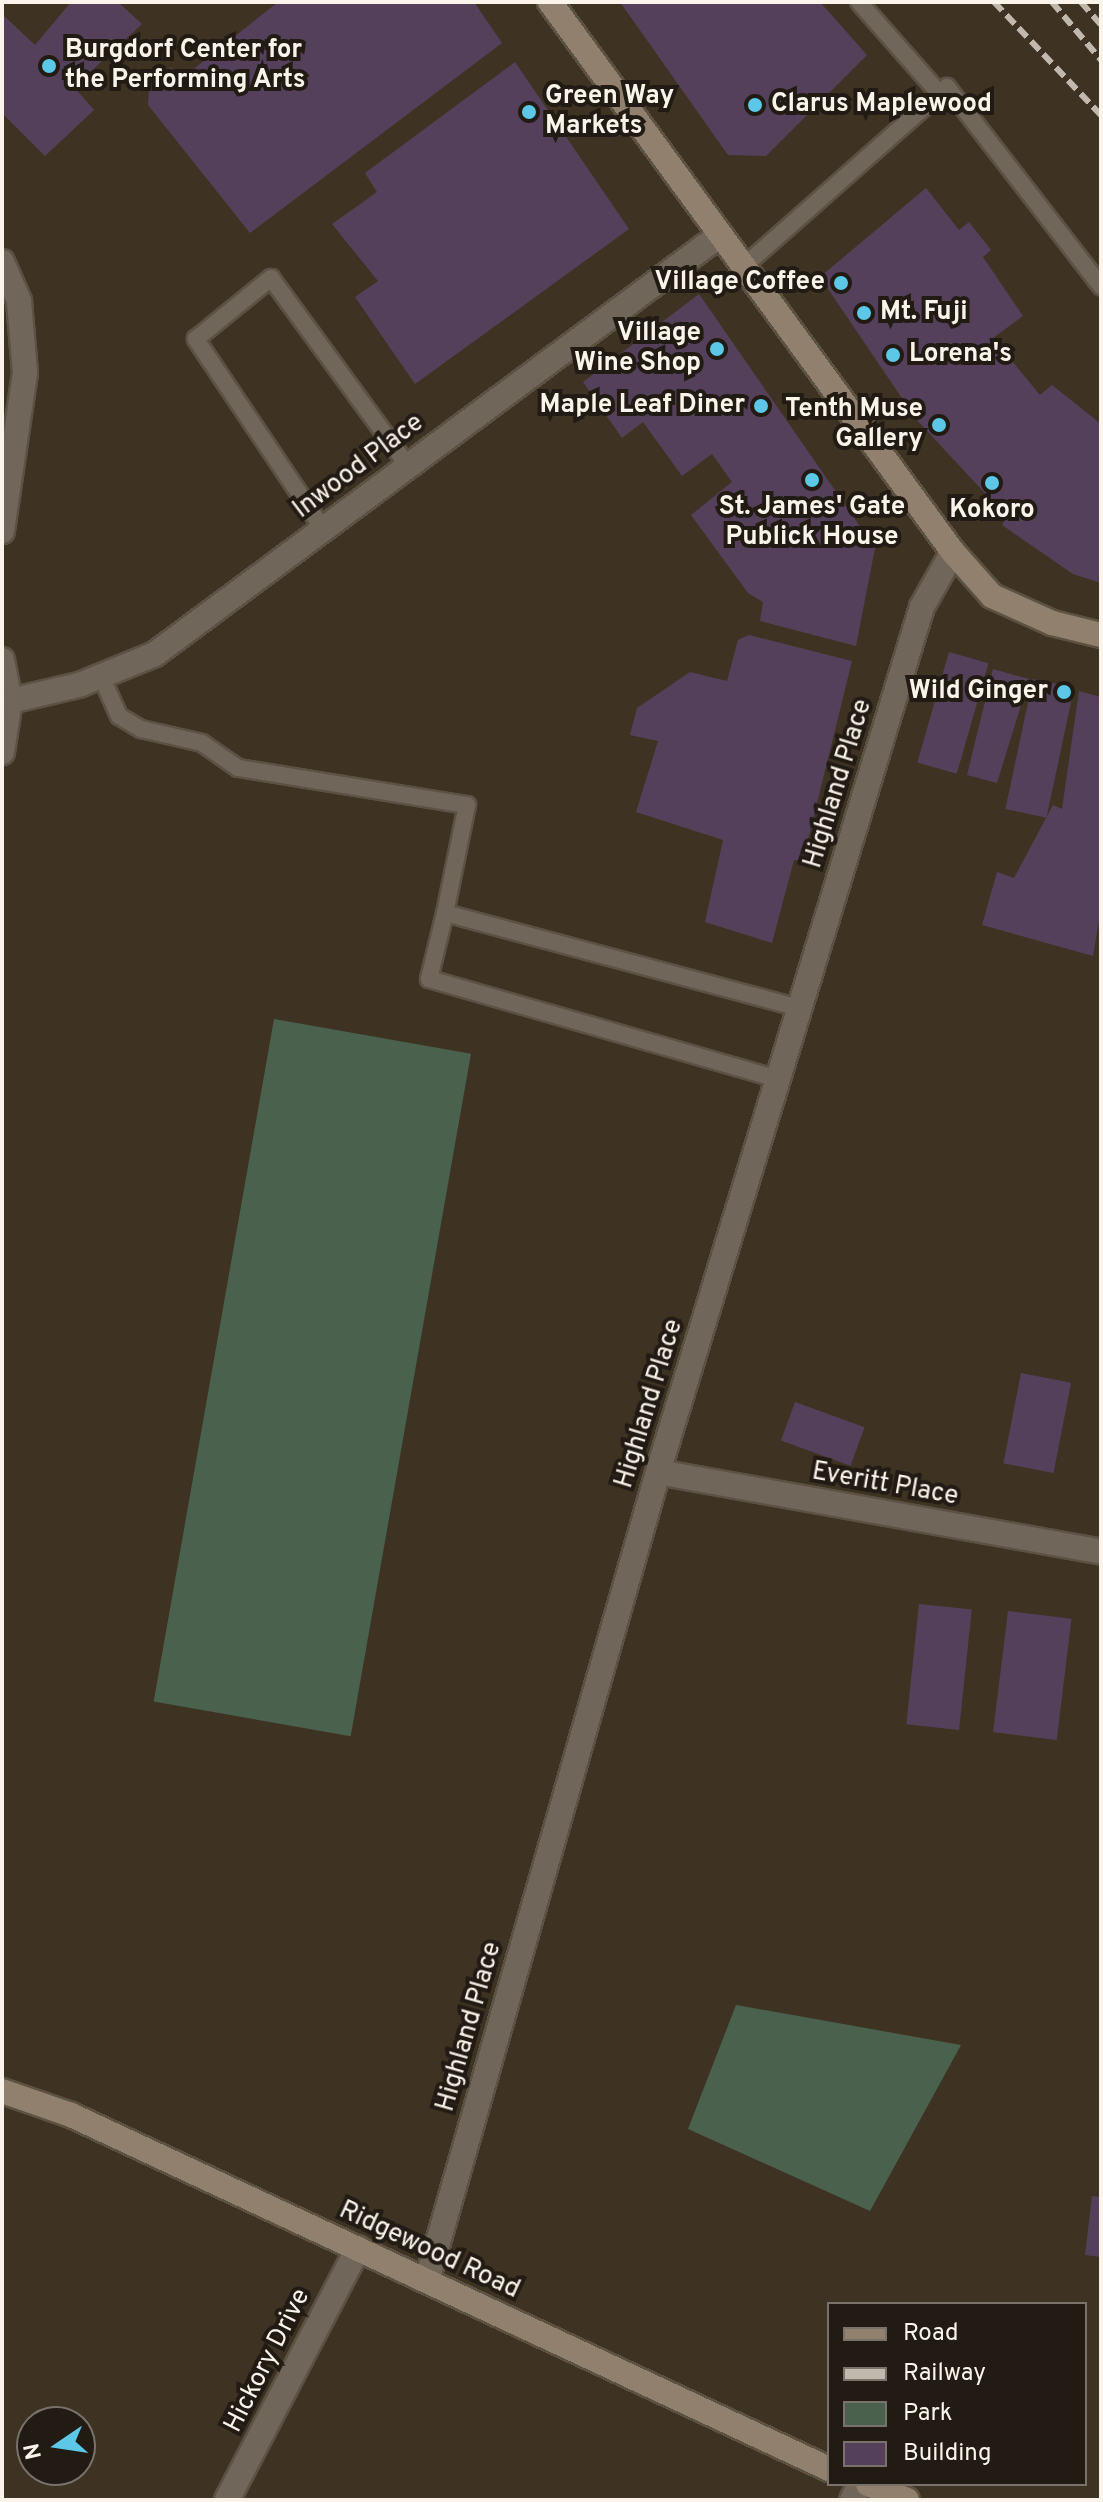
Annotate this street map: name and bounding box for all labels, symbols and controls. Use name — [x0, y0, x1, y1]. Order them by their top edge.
place label: Burgdorf Center for the Performing Arts — [65, 35, 306, 96]
marker: Burgdorf Center for the Performing Arts — [40, 57, 58, 75]
place label: Green Way Markets — [545, 81, 674, 142]
place label: Clarus Maplewood — [771, 89, 992, 121]
marker: Clarus Maplewood — [746, 96, 764, 114]
marker: Green Way Markets — [520, 103, 538, 121]
place label: Village Coffee — [655, 267, 825, 299]
marker: Village Coffee — [832, 274, 850, 292]
place label: Mt. Fuji — [880, 297, 968, 329]
marker: Mt. Fuji — [855, 304, 873, 322]
place label: Village Wine Shop — [574, 318, 701, 380]
place label: Lorena's — [909, 339, 1012, 371]
marker: Village Wine Shop — [708, 340, 726, 358]
marker: Lorena's — [884, 346, 902, 364]
place label: Maple Leaf Diner — [540, 390, 745, 422]
place label: Tenth Muse Gallery — [785, 394, 923, 456]
marker: Maple Leaf Diner — [752, 397, 770, 415]
street label: Inwood Place — [288, 408, 430, 526]
marker: Tenth Muse Gallery — [930, 416, 948, 434]
marker: St. James' Gate Publick House — [803, 471, 821, 489]
marker: Kokoro — [983, 474, 1001, 492]
place label: St. James' Gate Publick House — [719, 492, 905, 554]
place label: Kokoro — [949, 495, 1035, 527]
place label: Wild Ginger — [909, 676, 1048, 708]
marker: Wild Ginger — [1055, 683, 1073, 701]
street label: Highland Place — [798, 696, 880, 872]
street label: Highland Place — [609, 1316, 691, 1492]
street label: Everitt Place — [809, 1457, 961, 1513]
street label: Highland Place — [431, 1939, 509, 2115]
street label: Ridgewood Road — [334, 2195, 524, 2307]
street label: Hickory Drive — [218, 2284, 318, 2438]
legend — [827, 2302, 1087, 2486]
text: Road — [903, 2319, 959, 2349]
text: Railway — [903, 2359, 986, 2389]
text: Park — [903, 2399, 953, 2429]
north arrow — [16, 2406, 96, 2486]
text: Building — [903, 2439, 992, 2469]
text: N — [19, 2440, 49, 2462]

